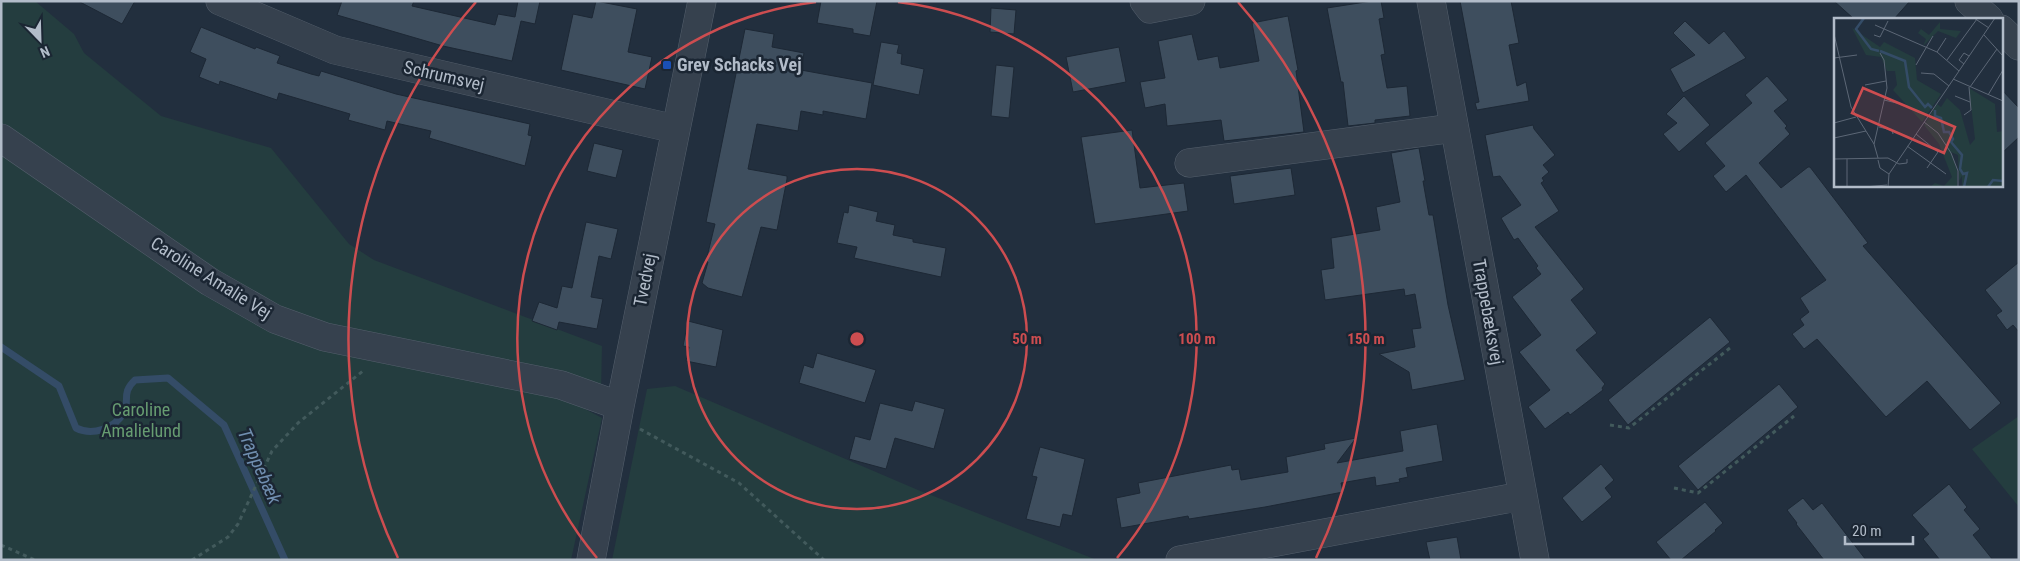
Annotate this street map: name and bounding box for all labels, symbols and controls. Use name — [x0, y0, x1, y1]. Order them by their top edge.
north arrow — [15, 15, 65, 65]
inset map — [1834, 18, 2002, 186]
text: N — [38, 43, 52, 61]
place label: Grev Schacks Vej — [677, 54, 802, 75]
street label: Schrumsvej — [402, 56, 487, 95]
marker: Grev Schacks Vej — [661, 59, 673, 71]
street label: Caroline Amalie Vej — [147, 232, 275, 323]
street label: Tvedvej — [629, 252, 660, 308]
street label: Trappebæksvej — [1469, 257, 1508, 366]
centre of rings — [848, 330, 866, 348]
text: 50 m — [1012, 330, 1042, 348]
text: 100 m — [1178, 330, 1216, 348]
text: 150 m — [1347, 330, 1385, 348]
park label: Caroline Amalielund — [101, 399, 181, 441]
water label: Trappebæk — [233, 425, 287, 508]
scale bar — [1845, 514, 1912, 546]
text: 20 m — [1852, 522, 1882, 540]

